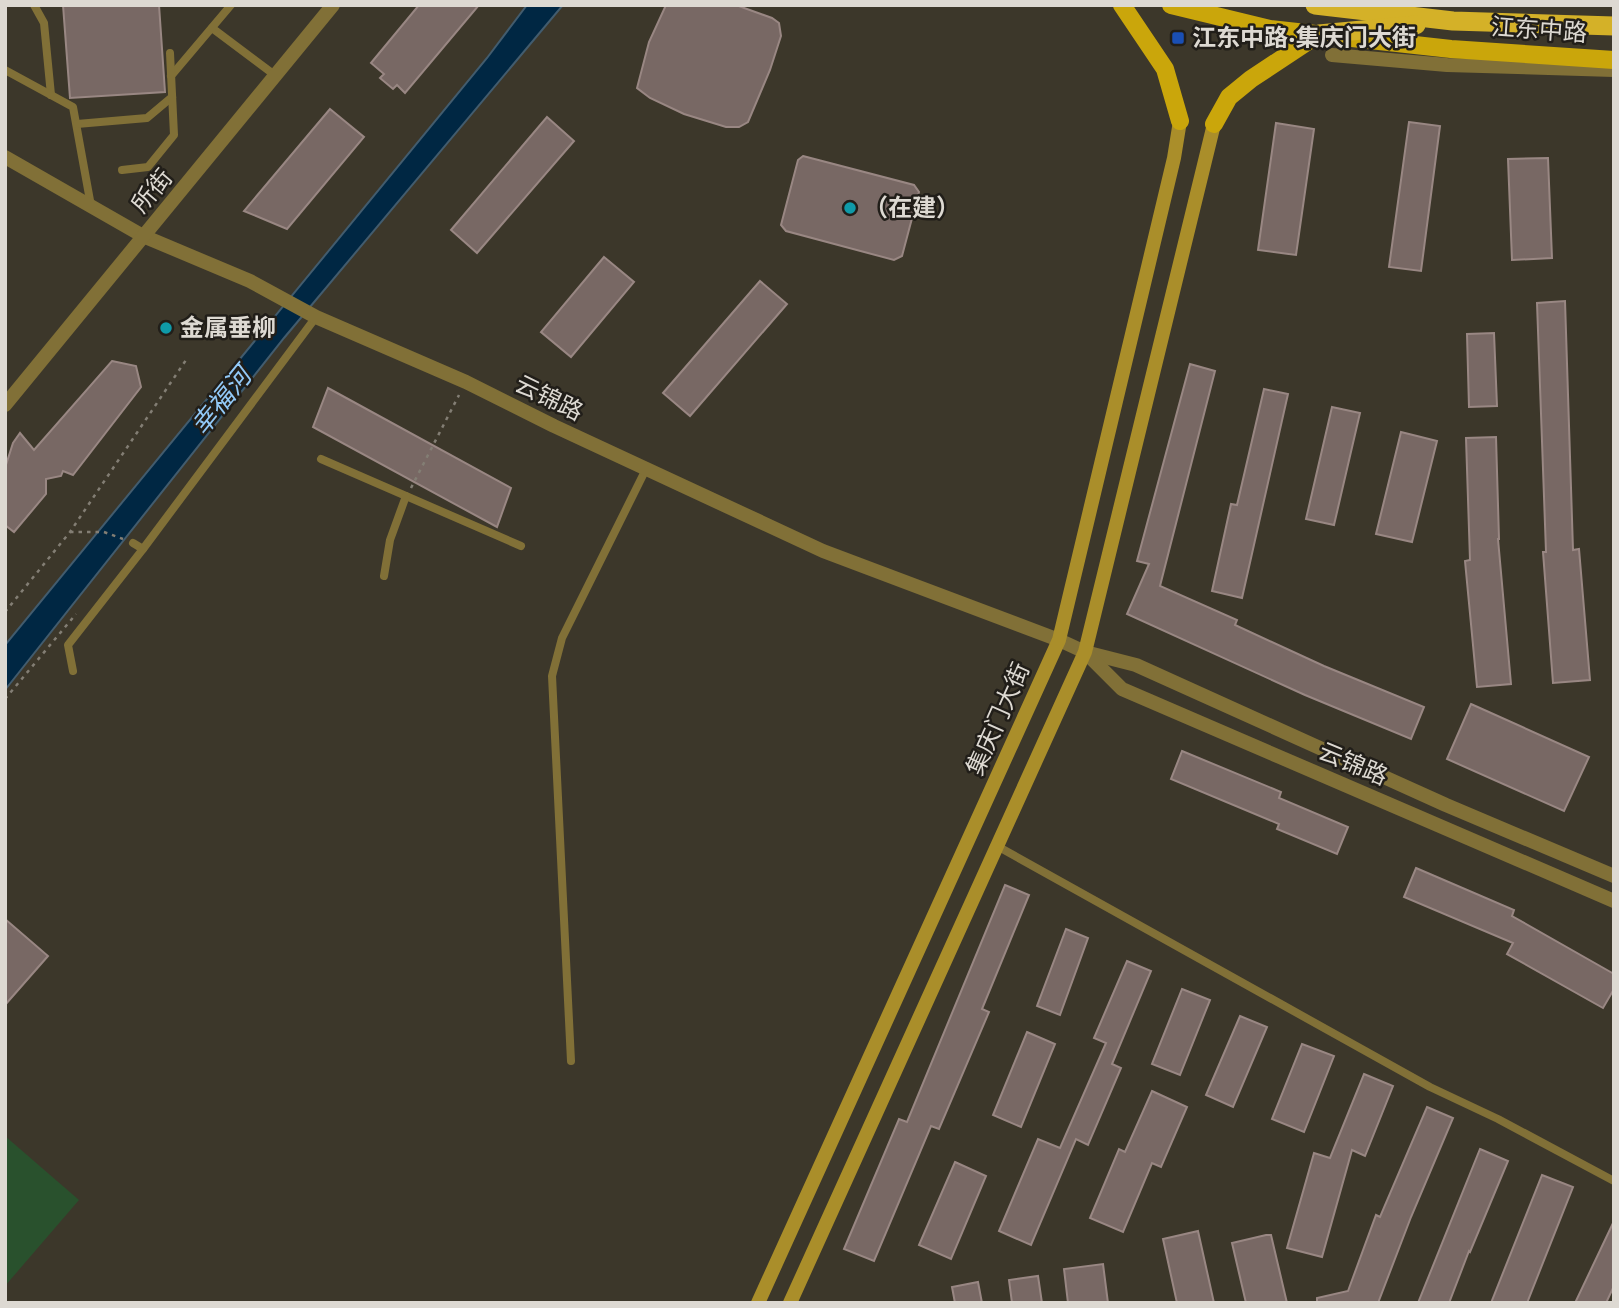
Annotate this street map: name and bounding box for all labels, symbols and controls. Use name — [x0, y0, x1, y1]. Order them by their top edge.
street label: 江东中路 — [1490, 9, 1588, 50]
place label: 江东中路·集庆门大街 — [1192, 20, 1416, 55]
marker: 江东中路·集庆门大街 — [1170, 30, 1186, 46]
street label: 所街 — [123, 161, 180, 220]
place label: （在建） — [864, 190, 960, 225]
marker: （在建） — [842, 200, 858, 216]
place label: 金属垂柳 — [180, 310, 276, 345]
marker: 金属垂柳 — [158, 320, 174, 336]
water label: 幸福河 — [182, 355, 263, 443]
street label: 云锦路 — [509, 366, 589, 429]
street label: 集庆门大街 — [957, 657, 1038, 781]
street label: 云锦路 — [1313, 733, 1393, 794]

